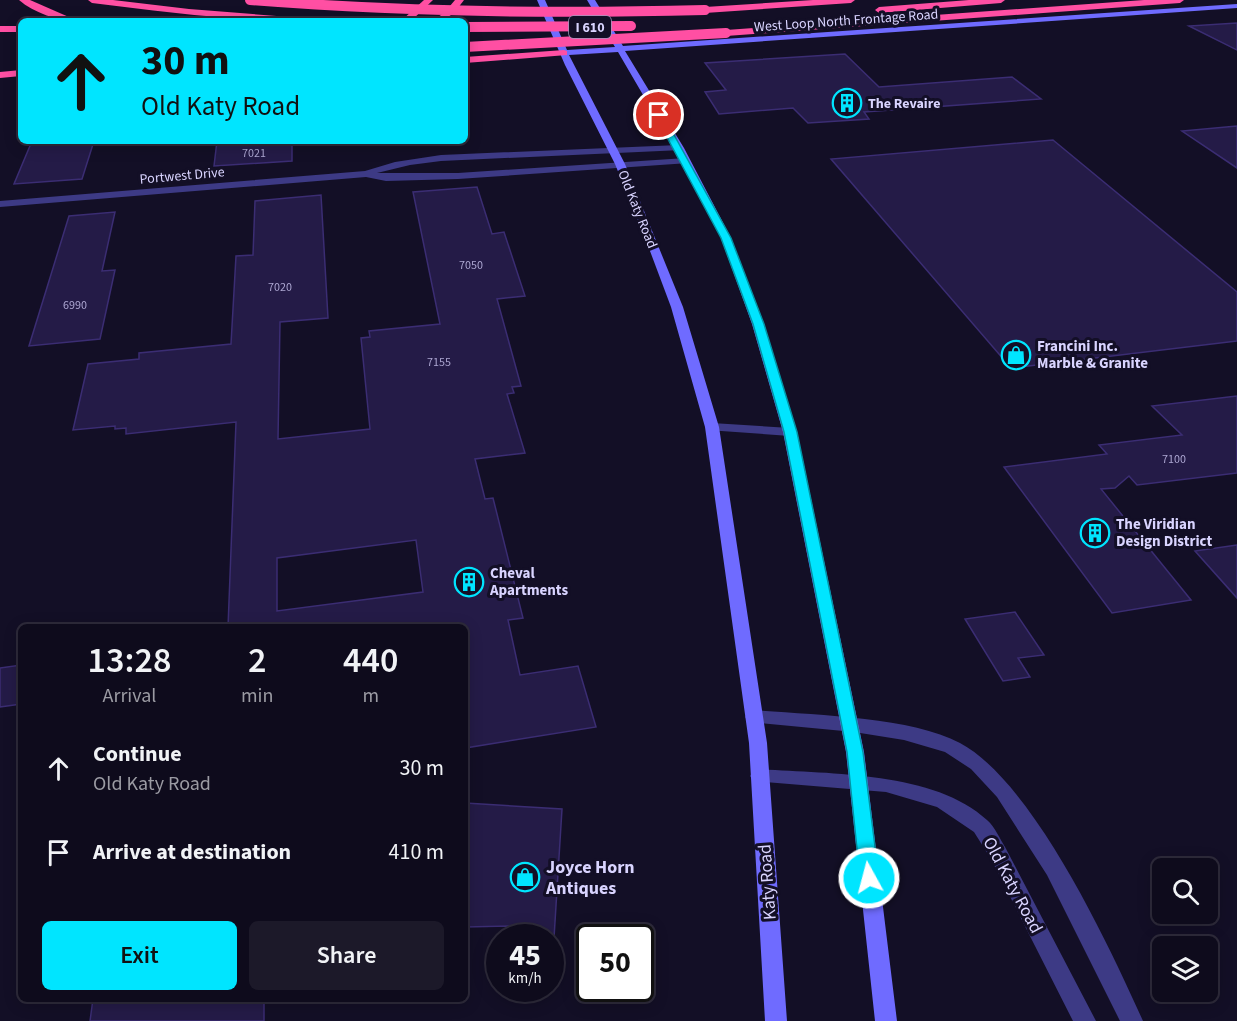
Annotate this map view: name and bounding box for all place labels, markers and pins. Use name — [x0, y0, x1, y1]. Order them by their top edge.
building icon: The Revaire — [831, 87, 863, 119]
pin — [633, 89, 684, 140]
place label: The Revaire — [868, 94, 940, 114]
place label: Francini Inc. Marble & Granite — [1037, 336, 1148, 374]
shop icon: Francini Inc. Marble & Granite — [1000, 339, 1032, 371]
place label: The Viridian Design District — [1116, 514, 1212, 552]
building icon: The Viridian Design District — [1079, 517, 1111, 549]
place label: Cheval Apartments — [489, 563, 568, 601]
building icon: Cheval Apartments — [453, 566, 485, 598]
place label: Joyce Horn Antiques — [545, 855, 635, 901]
shop icon: Joyce Horn Antiques — [509, 861, 541, 893]

